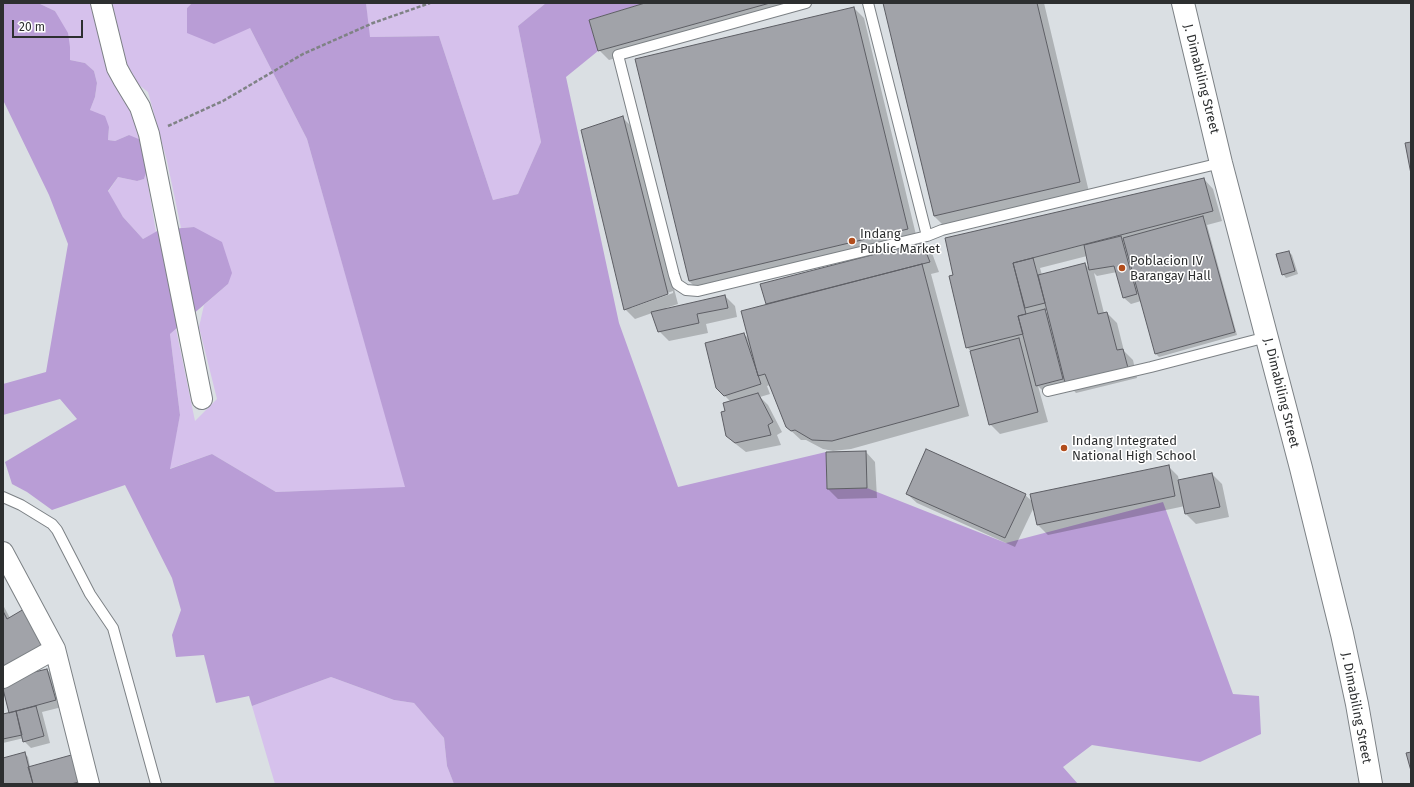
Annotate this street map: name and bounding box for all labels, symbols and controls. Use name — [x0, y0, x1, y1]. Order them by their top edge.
scale bar — [14, 12, 85, 38]
text: 20 m — [19, 20, 45, 34]
street label: J. Dimabiling Street — [1180, 22, 1222, 136]
place label: Indang Public Market — [860, 226, 940, 257]
marker: Indang Public Market — [847, 236, 857, 246]
place label: Poblacion IV Barangay Hall — [1130, 253, 1211, 284]
marker: Poblacion IV Barangay Hall — [1117, 263, 1127, 273]
street label: J. Dimabiling Street — [1260, 336, 1302, 450]
place label: Indang Integrated National High School — [1072, 433, 1196, 464]
marker: Indang Integrated National High School — [1059, 443, 1069, 453]
street label: J. Dimabiling Street — [1338, 651, 1374, 765]

